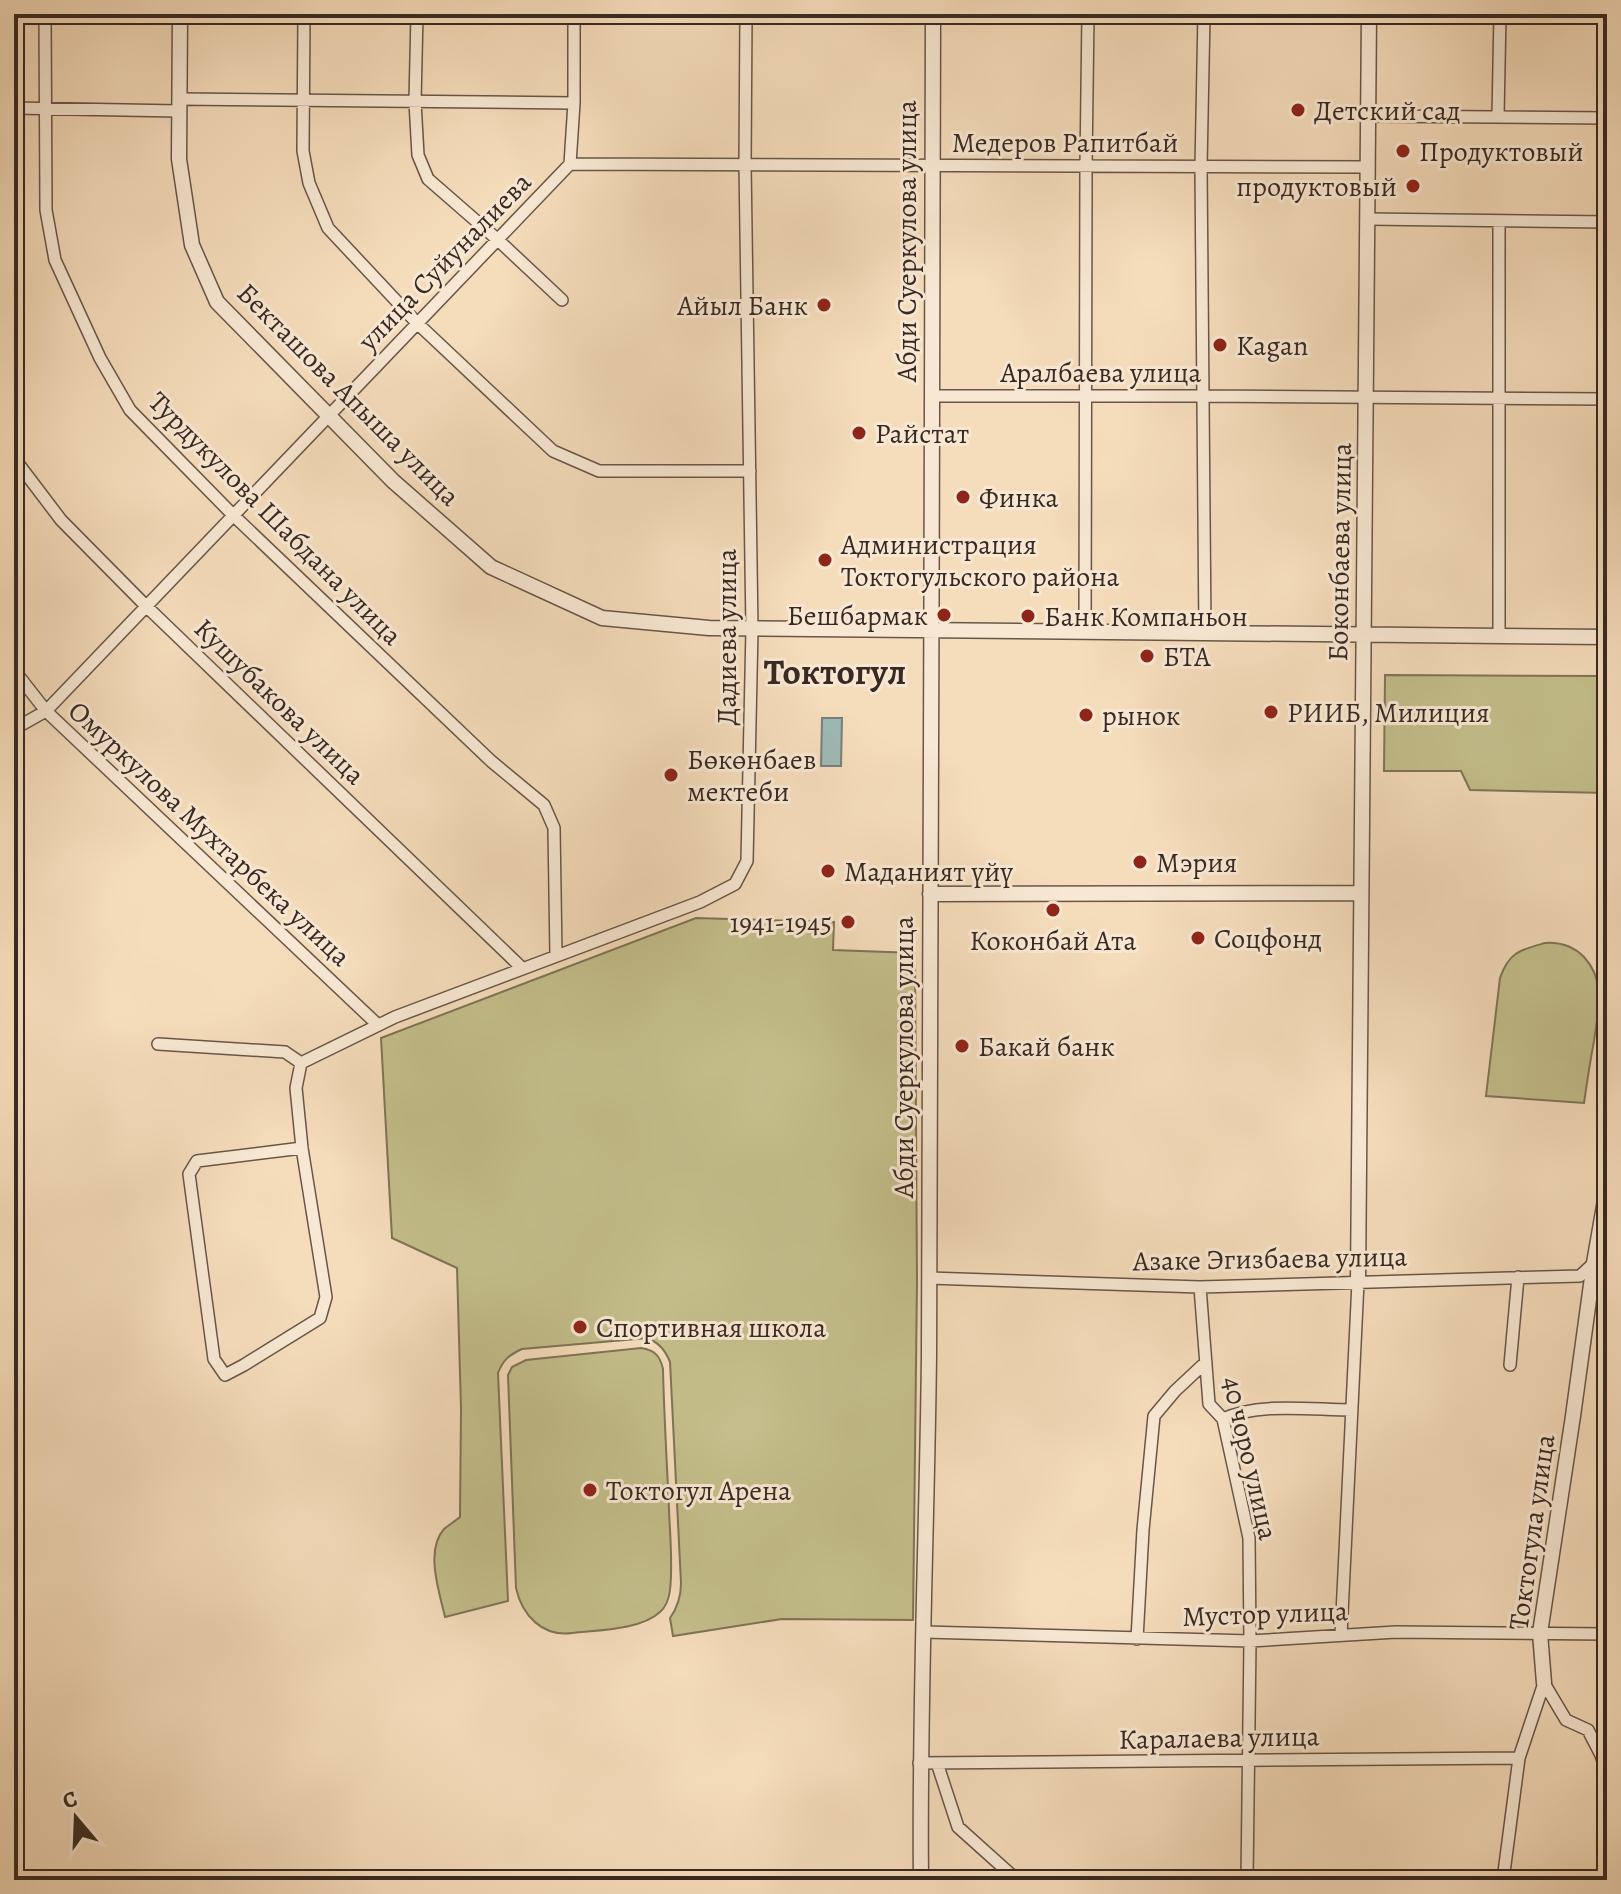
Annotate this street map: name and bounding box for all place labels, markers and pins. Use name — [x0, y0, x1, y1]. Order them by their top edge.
place label: Детский сад — [1314, 92, 1461, 130]
marker: Детский сад — [1289, 101, 1307, 119]
place label: Продуктовый — [1419, 133, 1584, 171]
marker: Продуктовый — [1394, 142, 1412, 160]
place label: продуктовый — [1236, 168, 1397, 206]
marker: продуктовый — [1404, 177, 1422, 195]
place label: Айыл Банк — [676, 287, 808, 325]
marker: Айыл Банк — [815, 296, 833, 314]
place label: Kagan — [1236, 327, 1308, 365]
marker: Kagan — [1211, 336, 1229, 354]
place label: Райстат — [875, 415, 969, 453]
marker: Райстат — [850, 424, 868, 442]
place label: Финка — [979, 479, 1058, 517]
marker: Финка — [954, 488, 972, 506]
place label: Администрация Токтогульского района — [840, 526, 1120, 596]
marker: Администрация Токтогульского района — [816, 551, 834, 569]
place label: Бешбармак — [787, 597, 928, 635]
place label: Банк Компаньон — [1044, 598, 1248, 636]
marker: Бешбармак — [935, 606, 953, 624]
marker: Банк Компаньон — [1019, 607, 1037, 625]
place label: БТА — [1163, 638, 1211, 676]
marker: БТА — [1138, 647, 1156, 665]
place label: РИИБ, Милиция — [1287, 694, 1490, 732]
place label: рынок — [1102, 697, 1180, 735]
marker: РИИБ, Милиция — [1262, 703, 1280, 721]
marker: рынок — [1077, 706, 1095, 724]
place label: Бөкөнбаев мектеби — [687, 741, 816, 811]
marker: Бөкөнбаев мектеби — [662, 766, 680, 784]
place label: Мэрия — [1156, 844, 1237, 882]
place label: Маданият үйү — [844, 853, 1013, 891]
marker: Мэрия — [1131, 853, 1149, 871]
marker: Маданият үйү — [819, 862, 837, 880]
marker: Коконбай Ата — [1044, 901, 1062, 919]
place label: 1941-1945 — [730, 904, 832, 942]
marker: 1941-1945 — [839, 913, 857, 931]
place label: Соцфонд — [1214, 920, 1322, 958]
place label: Коконбай Ата — [970, 922, 1137, 960]
marker: Соцфонд — [1189, 929, 1207, 947]
place label: Бакай банк — [978, 1028, 1115, 1066]
marker: Бакай банк — [953, 1037, 971, 1055]
place label: Спортивная школа — [596, 1309, 826, 1347]
marker: Спортивная школа — [571, 1318, 589, 1336]
place label: Токтогул Арена — [606, 1472, 791, 1510]
marker: Токтогул Арена — [581, 1481, 599, 1499]

